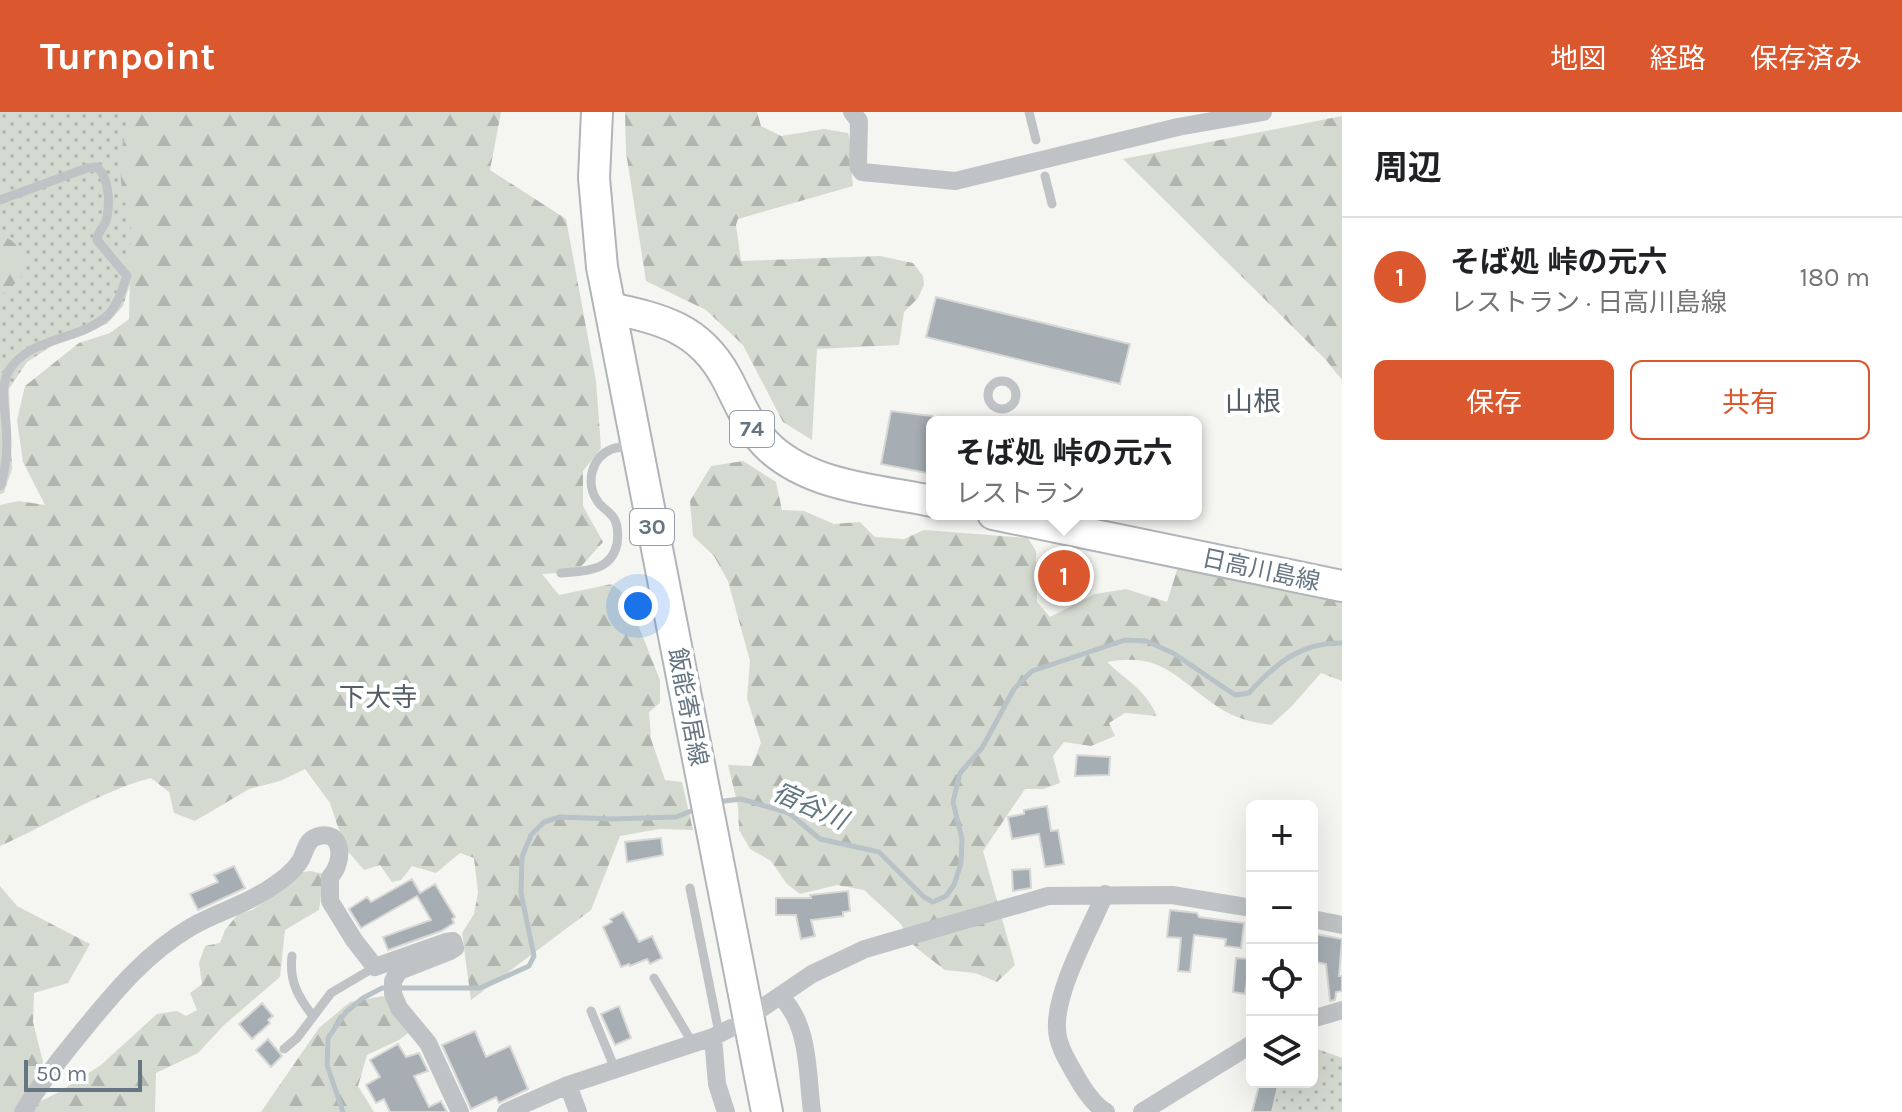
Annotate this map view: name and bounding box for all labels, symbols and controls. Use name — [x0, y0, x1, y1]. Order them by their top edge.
text: Turnpoint — [40, 34, 215, 79]
text: 地図 — [1550, 42, 1606, 75]
text: 経路 — [1650, 42, 1706, 75]
text: 保存済み — [1750, 42, 1862, 75]
text: 周辺 — [1374, 148, 1442, 188]
text: そば処 峠の元六 — [1450, 244, 1668, 280]
text: 1 — [1395, 262, 1405, 293]
text: 180 m — [1800, 262, 1870, 293]
text: レストラン · 日高川島線 — [1450, 287, 1727, 318]
button: 保存 — [1374, 360, 1614, 440]
button: 共有 — [1630, 360, 1870, 440]
district label: 山根 — [1225, 385, 1281, 418]
road number: 74 — [730, 411, 774, 447]
popup — [926, 416, 1202, 520]
text: そば処 峠の元六 — [955, 435, 1173, 471]
text: レストラン — [955, 478, 1085, 509]
road number: 30 — [630, 509, 674, 545]
street label: 日高川島線 — [1199, 544, 1323, 596]
pin: 1 — [1038, 546, 1090, 606]
your location — [618, 586, 658, 626]
street label: 飯能寄居線 — [663, 645, 713, 769]
district label: 下大寺 — [339, 682, 417, 713]
water label: 宿谷川 — [768, 776, 855, 837]
map controls — [1246, 800, 1318, 1088]
button: + — [1246, 800, 1318, 872]
button: − — [1246, 872, 1318, 944]
button: locate — [1246, 944, 1318, 1016]
button: layers — [1246, 1016, 1318, 1088]
scale bar — [24, 1056, 142, 1092]
text: 50 m — [36, 1061, 87, 1087]

